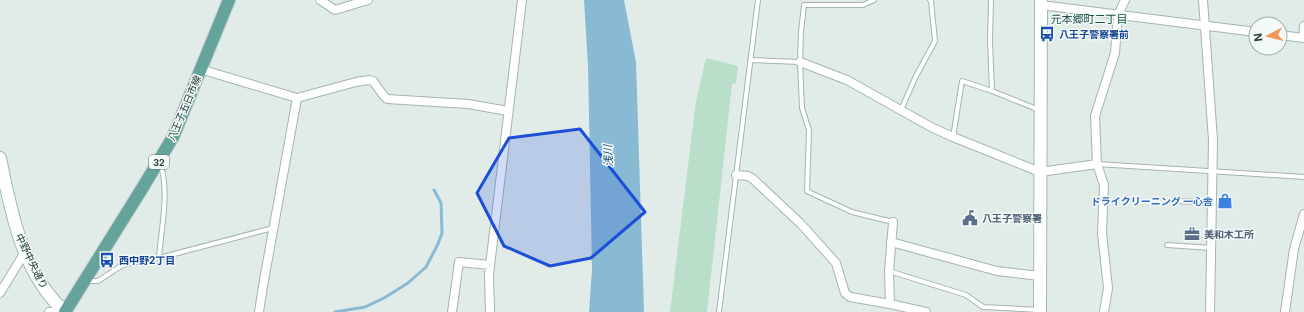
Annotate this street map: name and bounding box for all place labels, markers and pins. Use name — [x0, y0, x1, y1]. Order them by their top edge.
bus stop icon: 八王子警察署前 — [1038, 25, 1056, 43]
place label: 八王子警察署前 — [1059, 28, 1129, 40]
shop icon: ドライクリーニング 一心舎 — [1216, 192, 1234, 210]
place label: ドライクリーニング 一心舎 — [1091, 195, 1213, 207]
public building icon: 八王子警察署 — [961, 209, 979, 227]
place label: 八王子警察署 — [982, 212, 1042, 224]
office icon: 美和木工所 — [1183, 225, 1201, 243]
place label: 美和木工所 — [1204, 228, 1254, 240]
bus stop icon: 西中野2丁目 — [98, 251, 116, 269]
place label: 西中野2丁目 — [119, 254, 175, 266]

